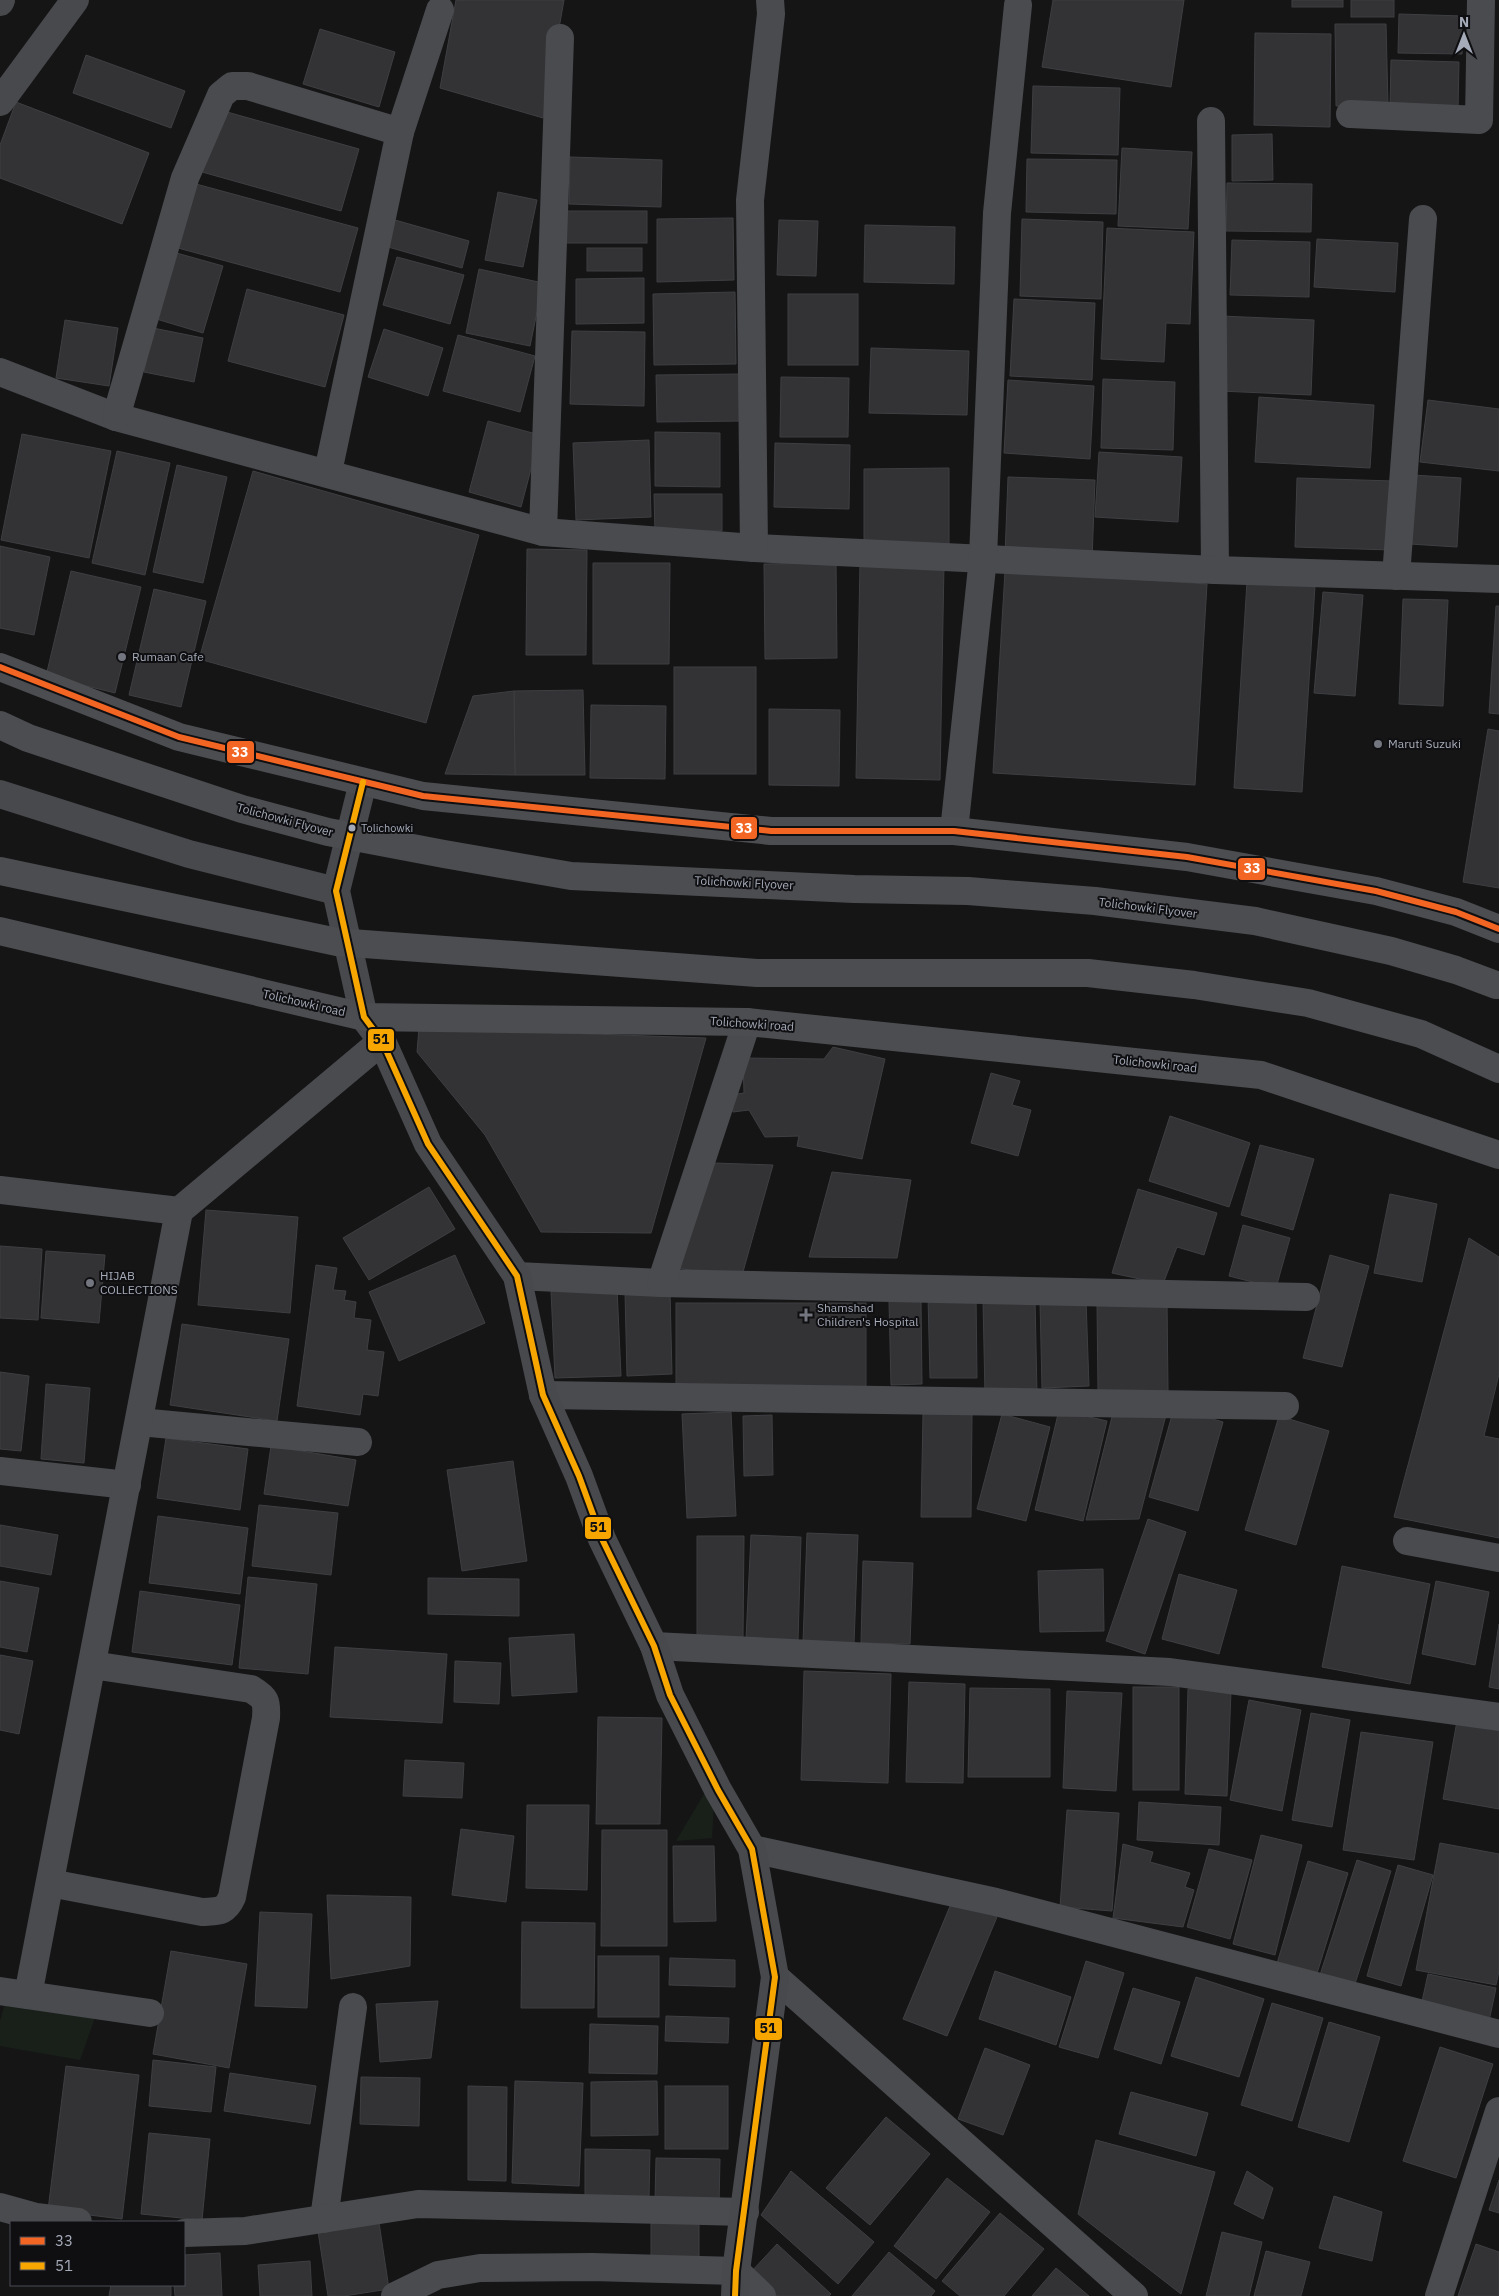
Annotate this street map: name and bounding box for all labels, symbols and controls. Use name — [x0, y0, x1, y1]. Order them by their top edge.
north arrow — [1439, 10, 1489, 60]
text: N — [1459, 13, 1469, 31]
place label: Rumaan Cafe — [132, 649, 204, 664]
marker: Rumaan Cafe — [116, 651, 128, 663]
place label: Maruti Suzuki — [1388, 736, 1461, 751]
marker: Maruti Suzuki — [1372, 738, 1384, 750]
line badge: 33 — [226, 740, 255, 764]
text: 33 — [232, 743, 248, 761]
street label: Tolichowki Flyover — [235, 799, 336, 840]
line badge: 33 — [730, 816, 758, 840]
text: 33 — [736, 819, 752, 837]
place label: Tolichowki — [361, 821, 413, 835]
marker: Tolichowki — [347, 823, 357, 833]
line badge: 33 — [1237, 857, 1266, 881]
text: 33 — [1244, 859, 1260, 877]
street label: Tolichowki Flyover — [694, 872, 795, 893]
street label: Tolichowki Flyover — [1098, 894, 1199, 921]
street label: Tolichowki road — [261, 986, 347, 1019]
street label: Tolichowki road — [709, 1013, 795, 1034]
line badge: 51 — [367, 1028, 395, 1052]
text: 51 — [373, 1030, 390, 1048]
street label: Tolichowki road — [1112, 1052, 1198, 1075]
place label: HIJAB COLLECTIONS — [100, 1268, 178, 1297]
marker: HIJAB COLLECTIONS — [84, 1277, 96, 1289]
place label: Shamshad Children's Hospital — [817, 1300, 919, 1329]
marker: Shamshad Children's Hospital — [799, 1308, 813, 1322]
line badge: 51 — [584, 1516, 612, 1540]
text: 51 — [590, 1518, 607, 1536]
line badge: 51 — [754, 2017, 783, 2041]
text: 51 — [760, 2019, 777, 2037]
legend — [10, 2221, 185, 2286]
text: 33 — [55, 2231, 73, 2250]
text: 51 — [55, 2256, 73, 2275]

